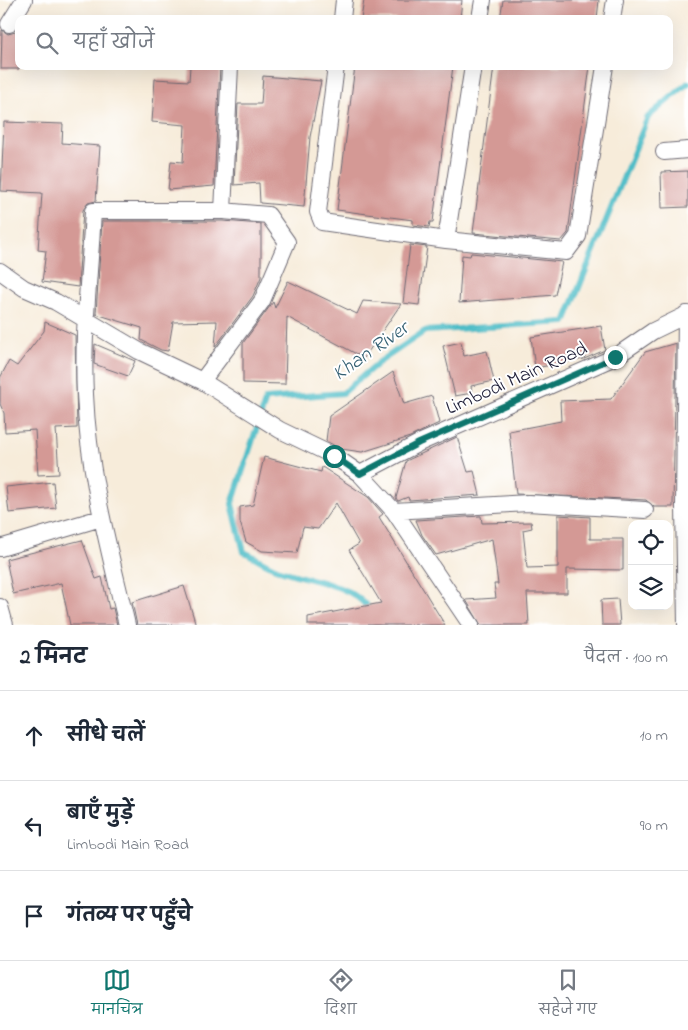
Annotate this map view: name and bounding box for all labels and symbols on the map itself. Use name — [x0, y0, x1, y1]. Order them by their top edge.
water label: Khan River — [327, 313, 417, 389]
street label: Limbodi Main Road — [442, 335, 592, 423]
route end — [604, 346, 627, 369]
route start — [323, 445, 346, 468]

